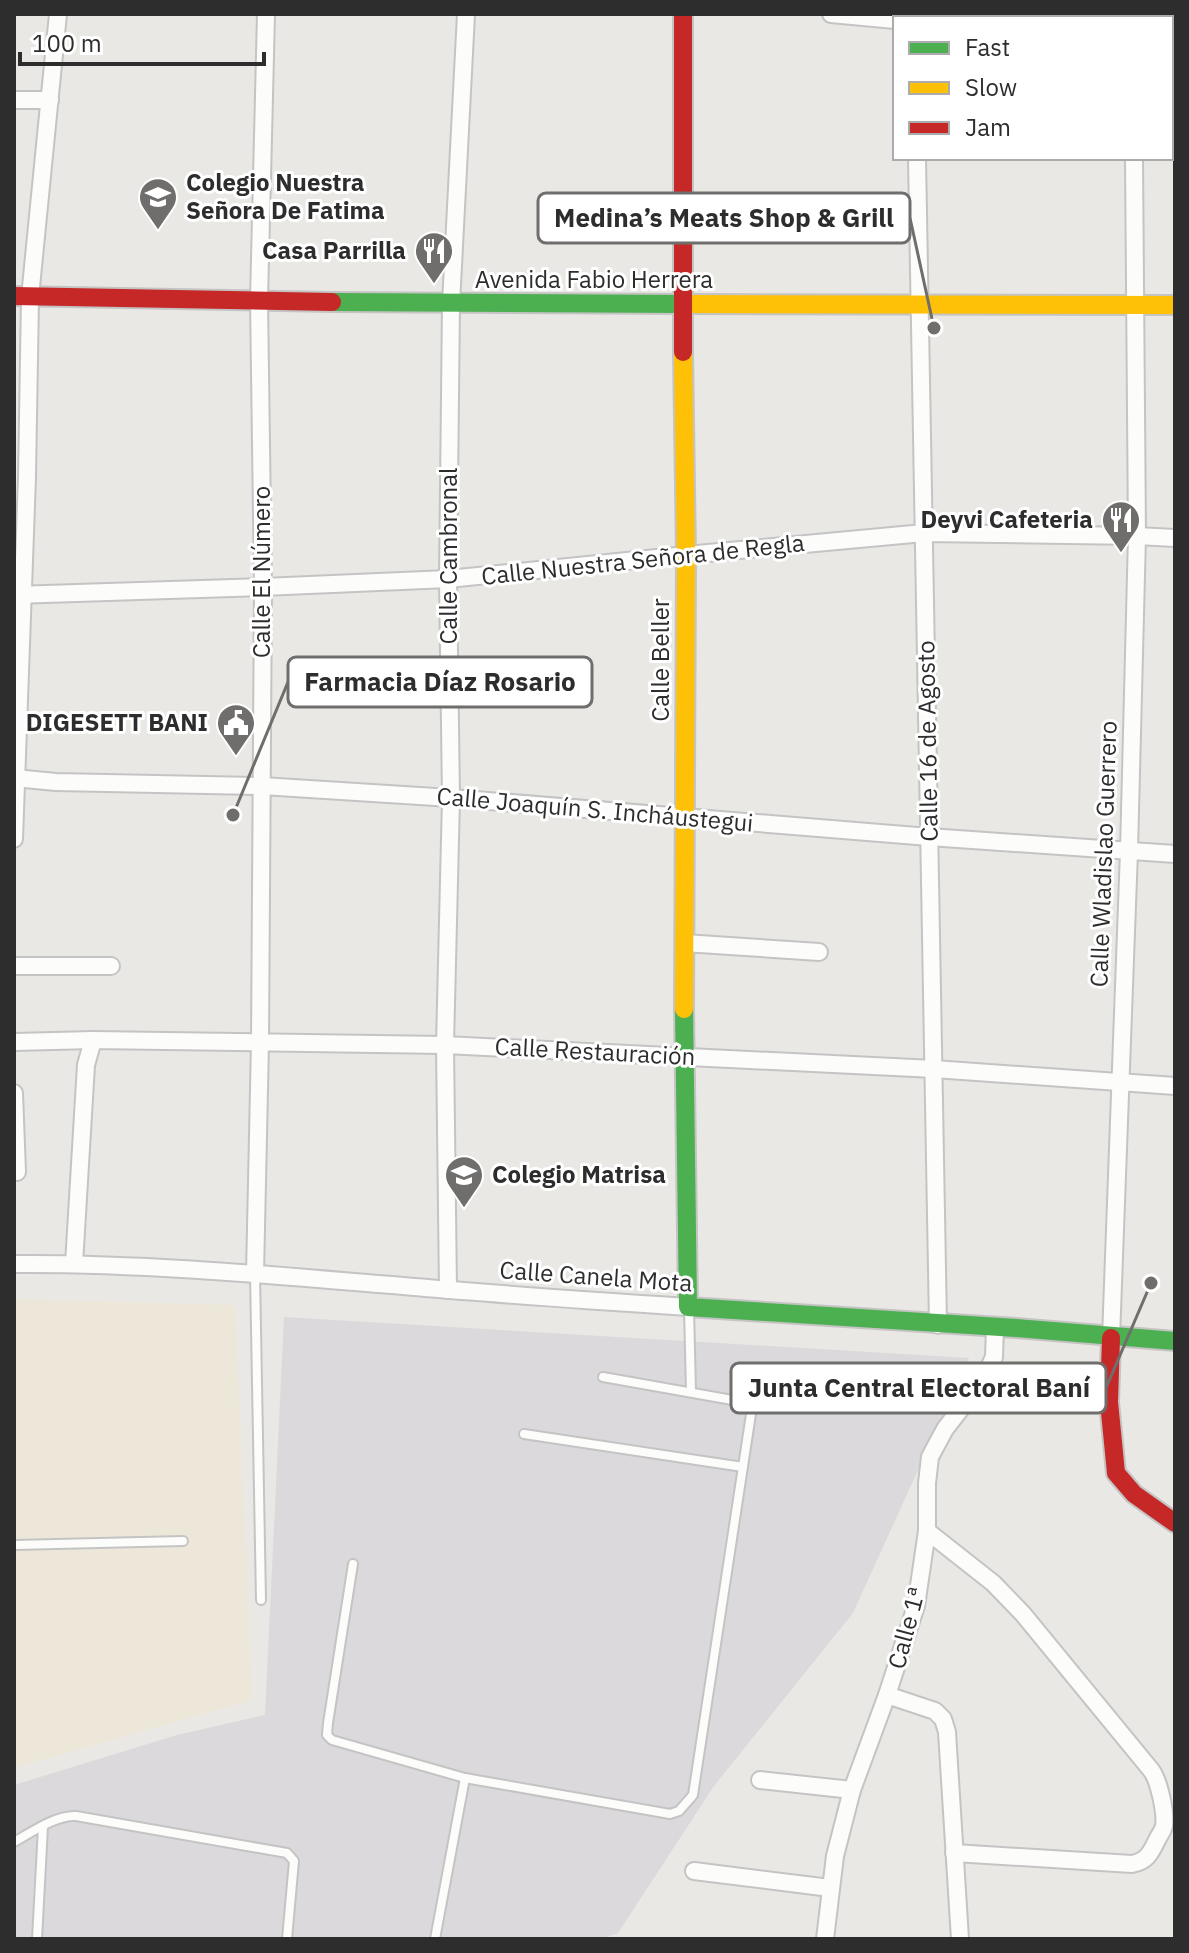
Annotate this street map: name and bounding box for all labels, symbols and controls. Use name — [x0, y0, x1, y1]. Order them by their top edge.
scale bar — [20, 16, 264, 66]
legend — [893, 16, 1173, 160]
text: 100 m — [32, 27, 102, 59]
text: Fast — [965, 31, 1010, 63]
text: Slow — [965, 71, 1017, 103]
text: Jam — [965, 111, 1011, 143]
place label: Colegio Nuestra Señora De Fatima — [186, 166, 385, 226]
school or university icon: Colegio Nuestra Señora De Fatima — [137, 176, 179, 231]
callout: Medina’s Meats Shop & Grill — [538, 193, 910, 243]
text: Medina’s Meats Shop & Grill — [554, 200, 894, 234]
restaurant icon: Casa Parrilla — [413, 230, 455, 285]
place label: Casa Parrilla — [262, 234, 406, 266]
street label: Avenida Fabio Herrera — [475, 263, 713, 295]
street label: Calle Cambronal — [432, 467, 464, 645]
street label: Calle El Número — [245, 486, 277, 658]
restaurant icon: Deyvi Cafeteria — [1100, 499, 1142, 554]
place label: Deyvi Cafeteria — [921, 503, 1093, 535]
street label: Calle Nuestra Señora de Regla — [480, 526, 806, 592]
street label: Calle Beller — [644, 598, 676, 722]
street label: Calle 16 de Agosto — [909, 640, 945, 842]
callout: Farmacia Díaz Rosario — [288, 657, 592, 707]
text: Farmacia Díaz Rosario — [304, 664, 576, 698]
public building icon: DIGESETT BANI — [215, 702, 257, 757]
place label: DIGESETT BANI — [26, 706, 208, 738]
street label: Calle Wladislao Guerrero — [1082, 720, 1124, 988]
street label: Calle Joaquín S. Incháustegui — [436, 779, 755, 839]
street label: Calle Restauración — [494, 1030, 696, 1072]
school or university icon: Colegio Matrisa — [443, 1154, 485, 1209]
place label: Colegio Matrisa — [492, 1158, 666, 1190]
street label: Calle Canela Mota — [499, 1253, 694, 1299]
callout: Junta Central Electoral Baní — [731, 1363, 1106, 1413]
text: Junta Central Electoral Baní — [748, 1370, 1091, 1404]
street label: Calle 1ª — [880, 1583, 932, 1672]

